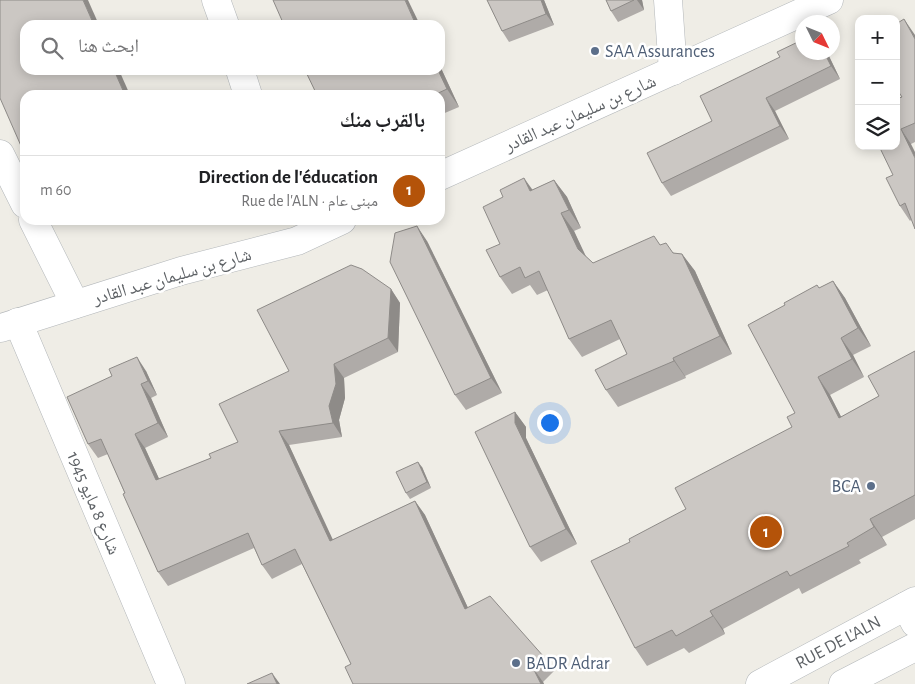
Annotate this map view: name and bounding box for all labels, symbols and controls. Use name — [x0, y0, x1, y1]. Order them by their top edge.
north arrow — [795, 15, 840, 60]
map controls — [855, 15, 900, 150]
button: + — [855, 15, 900, 60]
search box — [20, 20, 445, 75]
icon: search — [38, 34, 66, 62]
text: ابحث هنا — [78, 37, 139, 56]
place label: SAA Assurances — [605, 43, 715, 61]
marker: SAA Assurances — [589, 45, 601, 57]
button: − — [855, 60, 900, 105]
street label: شارع بن سليمان عبد القادر — [501, 72, 659, 157]
button: layers — [855, 105, 900, 150]
text: بالقرب منك — [340, 110, 425, 131]
text: Direction de l'éducation — [198, 168, 378, 187]
text: 60 m — [40, 182, 71, 198]
text: 1 — [406, 182, 412, 198]
text: مبنى عام · Rue de l'ALN — [241, 193, 378, 209]
street label: شارع بن سليمان عبد القادر — [90, 246, 254, 309]
your location — [537, 410, 563, 436]
street label: شارع 8 مايو 1945 — [62, 449, 123, 558]
place label: BCA — [832, 478, 862, 496]
marker: BCA — [865, 480, 877, 492]
pin: 1 — [750, 513, 782, 551]
street label: RUE DE L'ALN — [793, 613, 884, 673]
place label: BADR Adrar — [526, 655, 610, 673]
marker: BADR Adrar — [510, 657, 522, 669]

